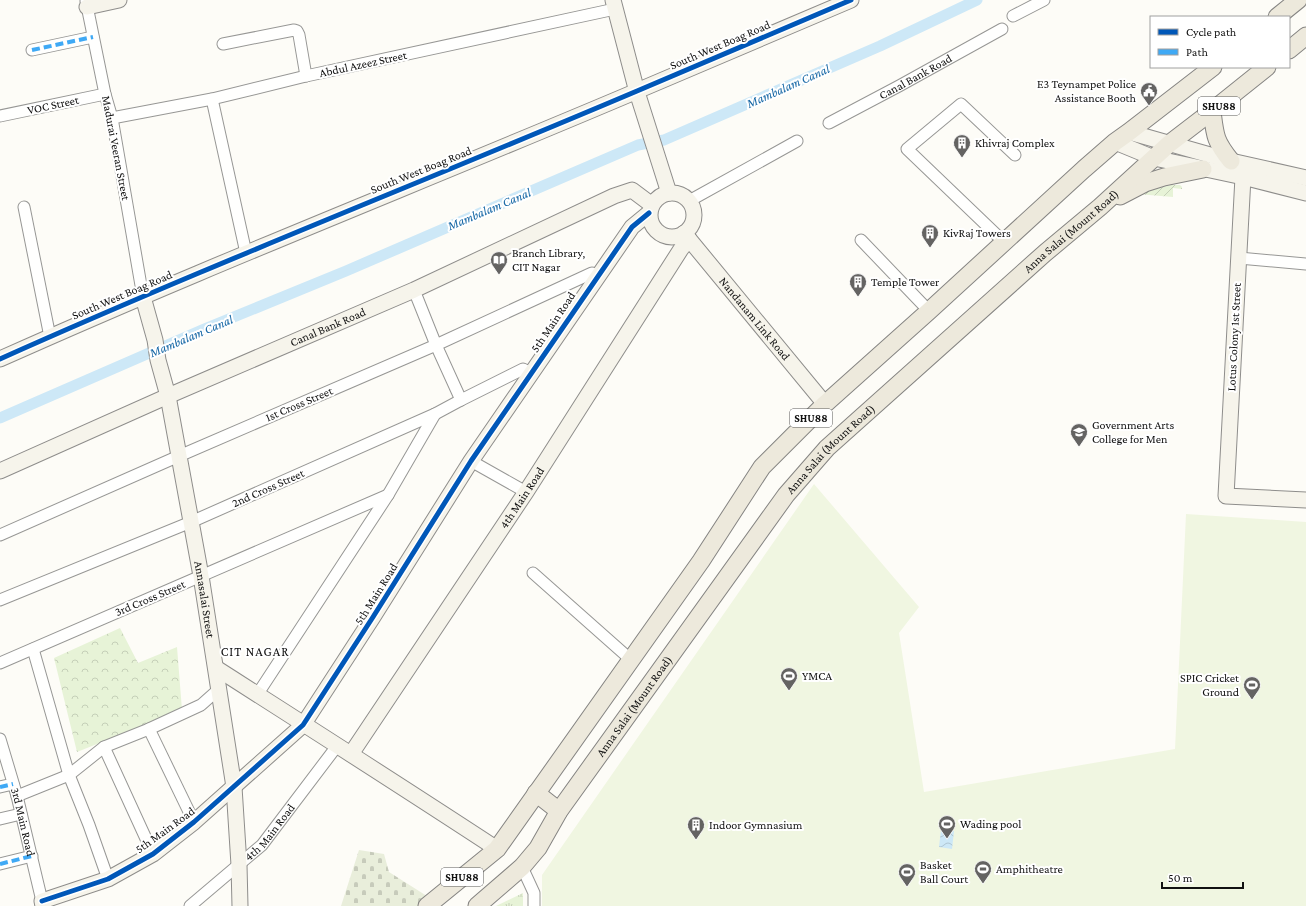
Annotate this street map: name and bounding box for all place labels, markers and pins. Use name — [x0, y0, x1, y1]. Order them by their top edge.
place label: E3 Teynampet Police Assistance Booth — [1037, 77, 1137, 105]
public building icon: E3 Teynampet Police Assistance Booth — [1139, 81, 1159, 106]
building icon: Khivraj Complex — [952, 133, 972, 158]
place label: Khivraj Complex — [975, 136, 1055, 150]
building icon: KivRaj Towers — [920, 223, 940, 248]
place label: KivRaj Towers — [943, 226, 1011, 240]
place label: Branch Library, CIT Nagar — [512, 246, 586, 274]
library icon: Branch Library, CIT Nagar — [489, 250, 509, 275]
building icon: Temple Tower — [848, 272, 868, 297]
place label: Temple Tower — [871, 275, 940, 289]
place label: Government Arts College for Men — [1092, 418, 1174, 446]
school or university icon: Government Arts College for Men — [1069, 422, 1089, 447]
sports icon: YMCA — [779, 666, 799, 691]
place label: YMCA — [802, 669, 832, 683]
place label: SPIC Cricket Ground — [1180, 671, 1240, 699]
sports icon: SPIC Cricket Ground — [1242, 675, 1262, 700]
sports icon: Wading pool — [937, 814, 957, 839]
building icon: Indoor Gymnasium — [686, 815, 706, 840]
place label: Wading pool — [960, 817, 1021, 831]
place label: Indoor Gymnasium — [709, 818, 803, 832]
place label: Basket Ball Court — [920, 858, 969, 886]
sports icon: Amphitheatre — [973, 859, 993, 884]
sports icon: Basket Ball Court — [897, 862, 917, 887]
place label: Amphitheatre — [996, 862, 1063, 876]

